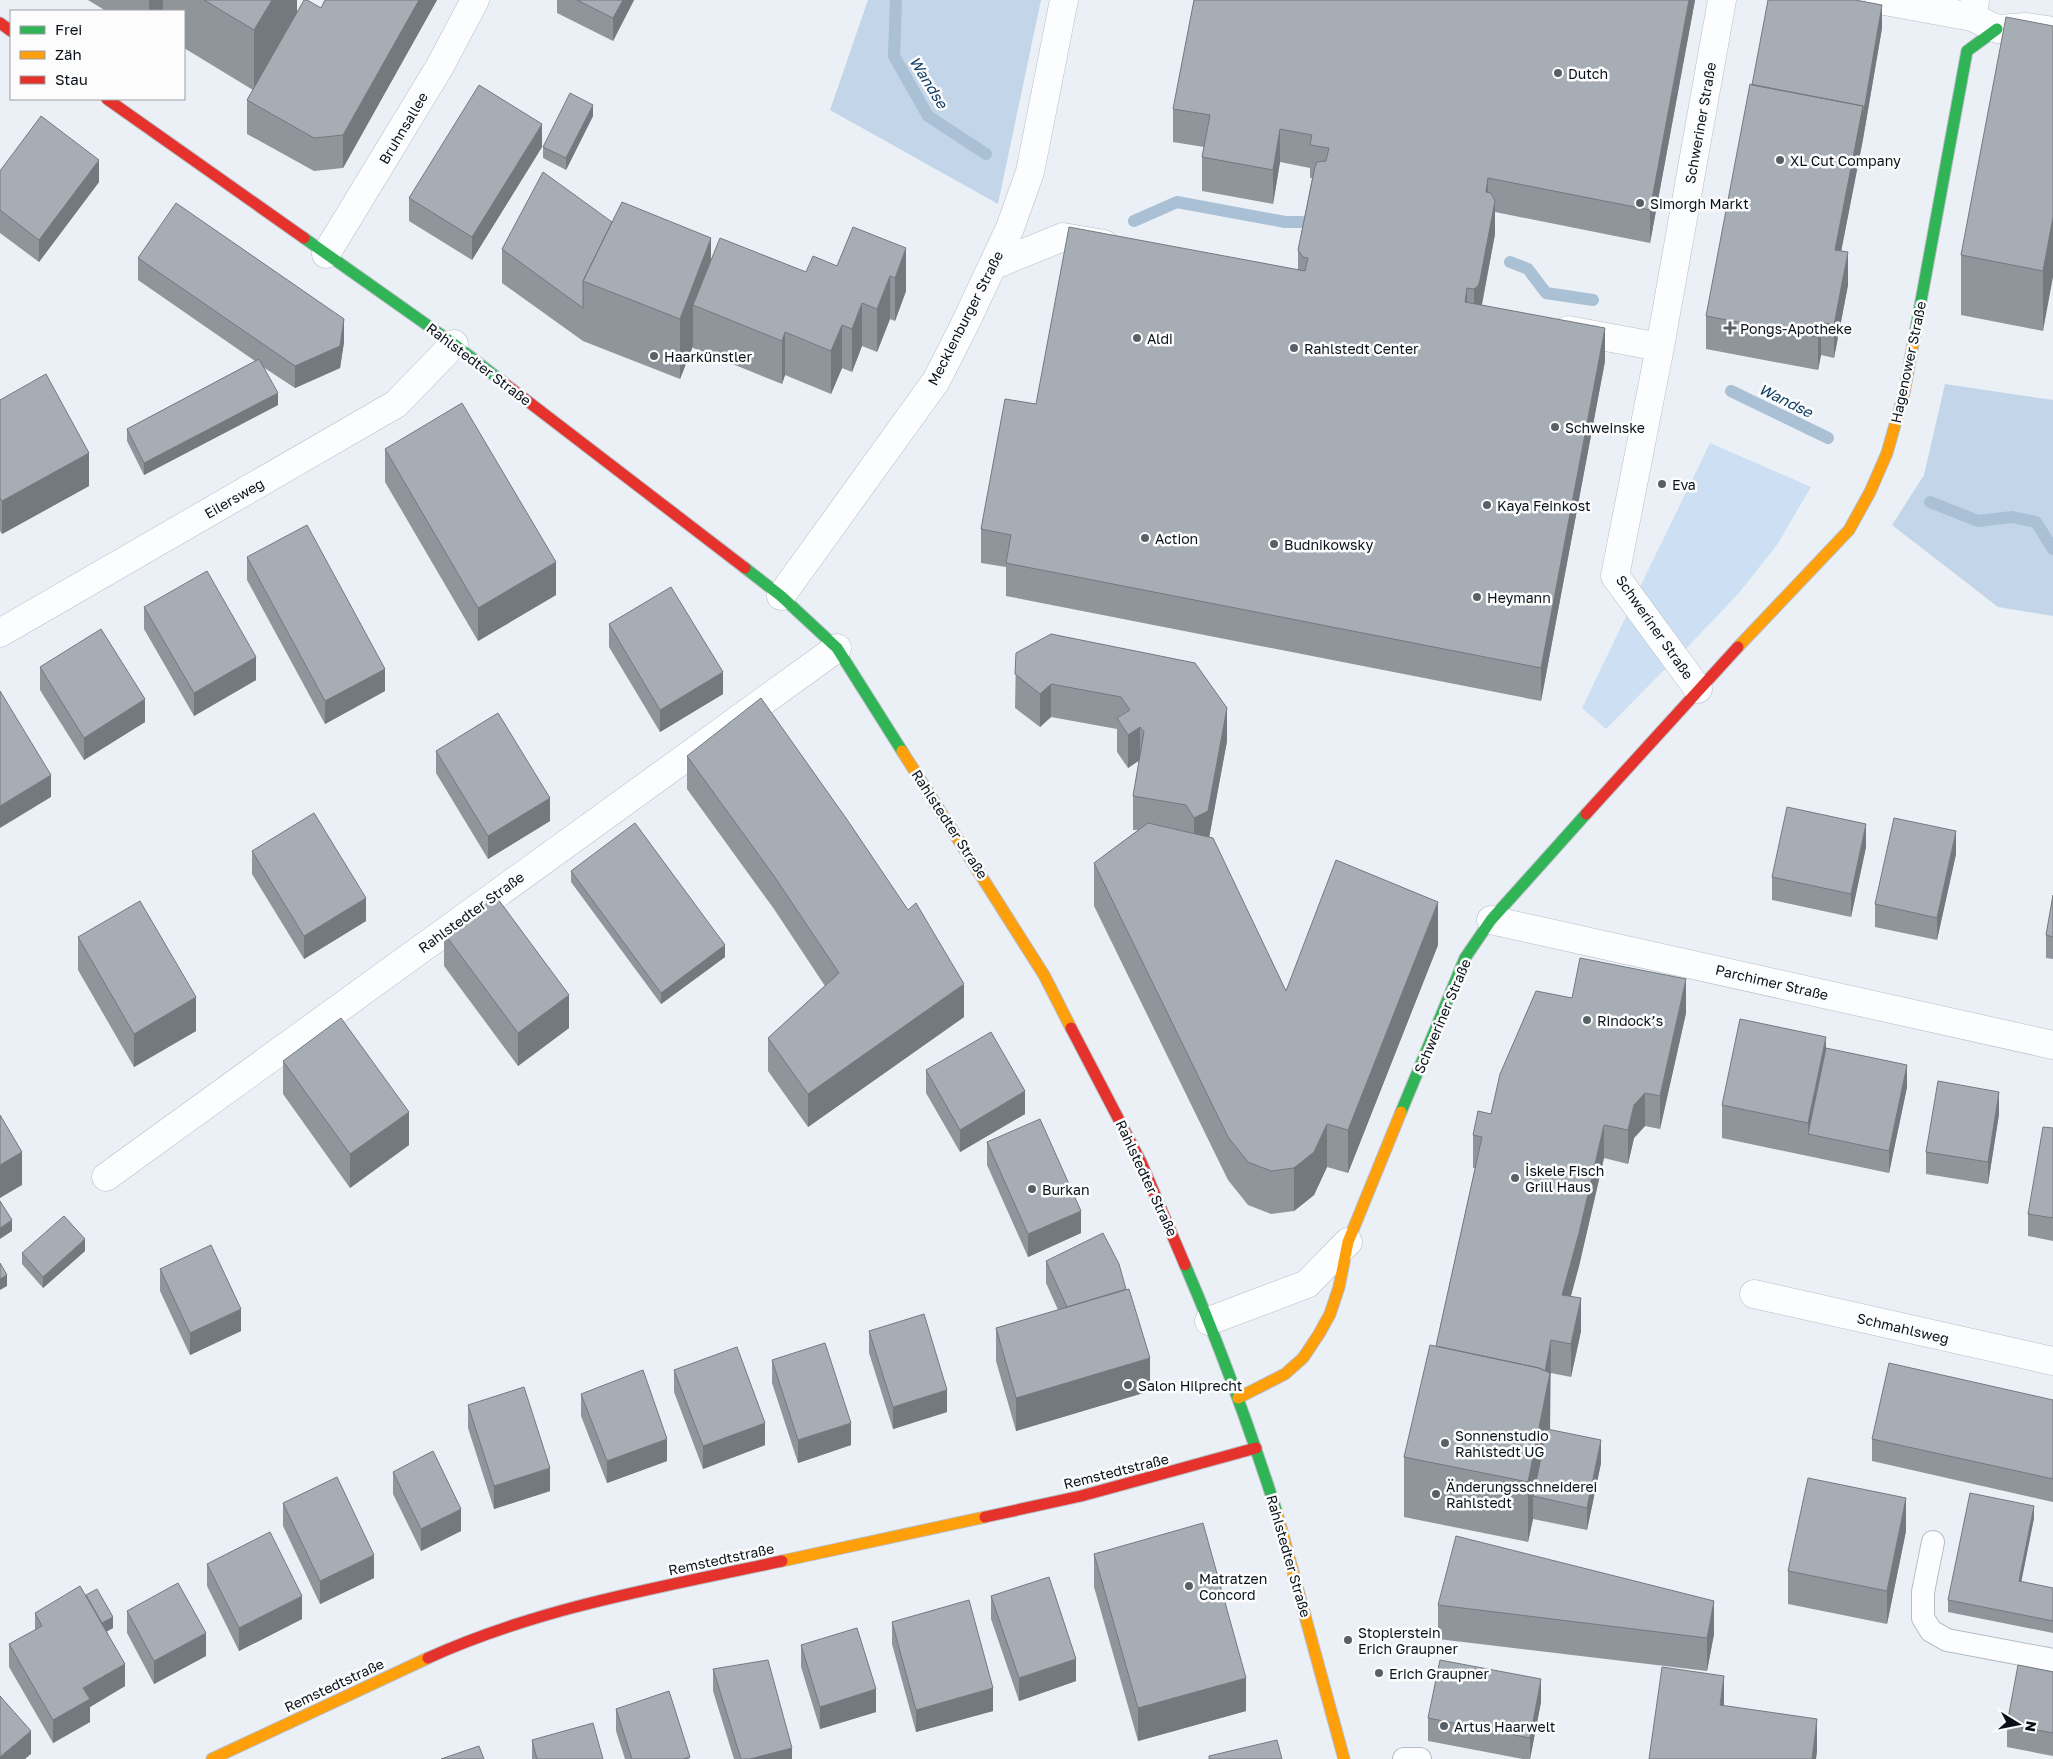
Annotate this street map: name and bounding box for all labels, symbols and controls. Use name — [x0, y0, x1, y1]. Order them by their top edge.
legend — [10, 10, 185, 100]
text: Frei — [55, 20, 82, 38]
text: Zäh — [55, 45, 82, 63]
water label: Wandse — [906, 53, 953, 112]
street label: Schweriner Straße — [1681, 61, 1719, 185]
place label: Dutch — [1568, 65, 1608, 82]
marker: Dutch — [1552, 67, 1564, 79]
text: Stau — [55, 70, 88, 88]
street label: Bruhnsallee — [375, 89, 431, 167]
place label: XL Cut Company — [1790, 152, 1901, 169]
marker: XL Cut Company — [1774, 154, 1786, 166]
place label: Simorgh Markt — [1650, 195, 1749, 212]
marker: Simorgh Markt — [1634, 197, 1646, 209]
street label: Mecklenburger Straße — [924, 248, 1006, 388]
street label: Hagenower Straße — [1887, 299, 1929, 425]
street label: Rahlstedter Straße — [423, 319, 535, 409]
place label: Pongs-Apotheke — [1740, 320, 1852, 337]
marker: Pongs-Apotheke — [1724, 322, 1736, 334]
place label: Aldi — [1147, 330, 1173, 347]
marker: Aldi — [1131, 332, 1143, 344]
place label: Rahlstedt Center — [1304, 340, 1419, 357]
marker: Rahlstedt Center — [1288, 342, 1300, 354]
place label: Haarkünstler — [664, 348, 752, 365]
marker: Haarkünstler — [648, 350, 660, 362]
water label: Wandse — [1756, 379, 1817, 421]
place label: Schweinske — [1565, 419, 1645, 436]
marker: Schweinske — [1549, 421, 1561, 433]
street label: Eilersweg — [201, 474, 267, 522]
place label: Eva — [1672, 476, 1696, 493]
marker: Eva — [1656, 478, 1668, 490]
place label: Kaya Feinkost — [1497, 497, 1591, 514]
marker: Kaya Feinkost — [1481, 499, 1493, 511]
place label: Action — [1155, 530, 1198, 547]
marker: Action — [1139, 532, 1151, 544]
place label: Budnikowsky — [1284, 536, 1374, 553]
marker: Budnikowsky — [1268, 538, 1280, 550]
street label: Schweriner Straße — [1613, 572, 1697, 682]
place label: Heymann — [1487, 589, 1551, 606]
marker: Heymann — [1471, 591, 1483, 603]
street label: Rahlstedter Straße — [908, 766, 992, 882]
street label: Rahlstedter Straße — [415, 868, 527, 956]
street label: Schweriner Straße — [1410, 956, 1474, 1076]
street label: Parchimer Straße — [1714, 961, 1830, 1003]
place label: Rindock’s — [1597, 1012, 1663, 1029]
marker: Rindock’s — [1581, 1014, 1593, 1026]
street label: Rahlstedter Straße — [1113, 1117, 1181, 1239]
place label: İskele Fisch Grill Haus — [1525, 1162, 1604, 1195]
marker: İskele Fisch Grill Haus — [1509, 1172, 1521, 1184]
place label: Burkan — [1042, 1181, 1090, 1198]
marker: Burkan — [1026, 1183, 1038, 1195]
street label: Schmahlsweg — [1855, 1309, 1951, 1347]
place label: Salon Hilprecht — [1138, 1377, 1242, 1394]
marker: Salon Hilprecht — [1122, 1379, 1134, 1391]
place label: Sonnenstudio Rahlstedt UG — [1455, 1427, 1549, 1460]
marker: Sonnenstudio Rahlstedt UG — [1439, 1437, 1451, 1449]
street label: Remstedtstraße — [1062, 1450, 1170, 1492]
place label: Änderungsschneiderei Rahlstedt — [1446, 1478, 1597, 1511]
marker: Änderungsschneiderei Rahlstedt — [1430, 1488, 1442, 1500]
street label: Rahlstedter Straße — [1263, 1493, 1315, 1619]
street label: Remstedtstraße — [667, 1539, 775, 1579]
place label: Matratzen Concord — [1199, 1570, 1267, 1603]
marker: Matratzen Concord — [1183, 1580, 1195, 1592]
place label: Stoplerstein Erich Graupner — [1358, 1624, 1458, 1657]
marker: Stoplerstein Erich Graupner — [1342, 1634, 1354, 1646]
street label: Remstedtstraße — [282, 1655, 386, 1715]
place label: Erich Graupner — [1389, 1665, 1489, 1682]
marker: Erich Graupner — [1373, 1667, 1385, 1679]
north arrow — [1993, 1699, 2043, 1749]
place label: Artus Haarwelt — [1454, 1718, 1555, 1735]
marker: Artus Haarwelt — [1438, 1720, 1450, 1732]
text: N — [2022, 1720, 2041, 1733]

